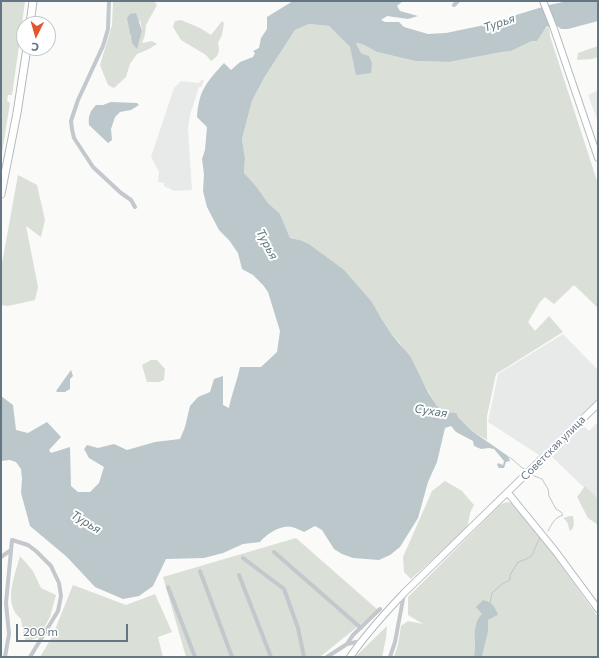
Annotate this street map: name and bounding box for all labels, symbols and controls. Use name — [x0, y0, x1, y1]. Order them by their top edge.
water label: Турья — [481, 11, 517, 35]
north arrow — [16, 16, 56, 56]
text: С — [31, 41, 39, 54]
water label: Турья — [253, 226, 281, 262]
water label: Сухая — [414, 401, 448, 421]
street label: Советская улица — [518, 413, 588, 483]
water label: Турья — [68, 507, 104, 537]
scale bar — [18, 616, 130, 642]
text: 200 m — [23, 624, 58, 638]

